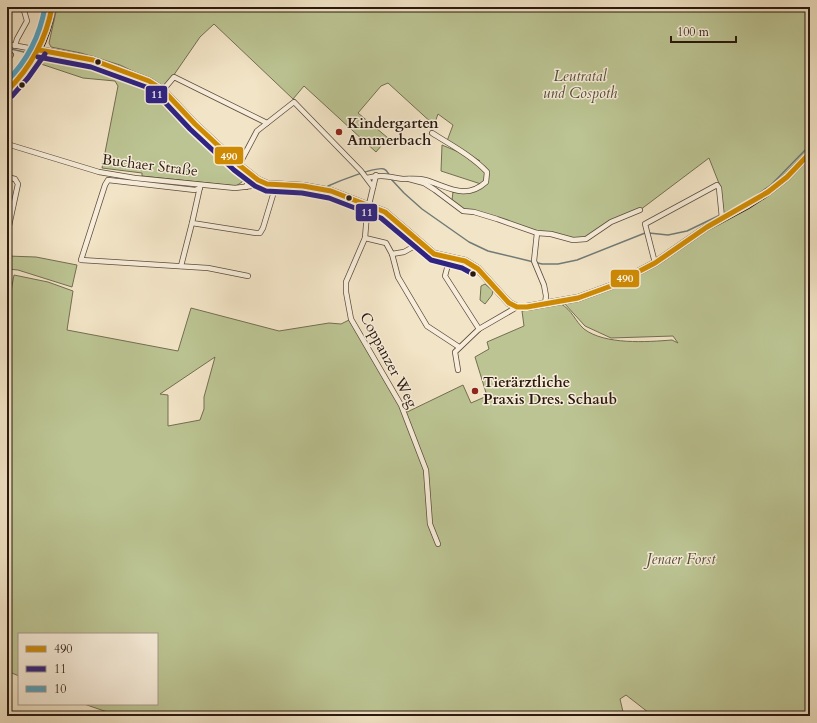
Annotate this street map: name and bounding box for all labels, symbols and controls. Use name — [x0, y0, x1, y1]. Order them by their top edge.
scale bar — [671, 18, 736, 44]
text: 100 m — [677, 24, 710, 40]
unlabelled marker — [93, 57, 103, 67]
park label: Leutratal und Cospoth — [543, 66, 618, 103]
unlabelled marker — [17, 80, 27, 90]
line badge: 11 — [145, 85, 168, 104]
text: 11 — [151, 87, 163, 102]
place label: Kindergarten Ammerbach — [347, 113, 439, 150]
marker: Kindergarten Ammerbach — [334, 127, 344, 137]
line badge: 490 — [214, 146, 244, 165]
street label: Buchaer Straße — [101, 149, 199, 181]
text: 490 — [221, 149, 238, 164]
unlabelled marker — [344, 193, 354, 203]
line badge: 11 — [355, 203, 378, 222]
text: 11 — [361, 205, 373, 220]
unlabelled marker — [468, 269, 478, 279]
line badge: 490 — [610, 269, 640, 288]
text: 490 — [617, 271, 634, 286]
street label: Coppanzer Weg — [355, 309, 423, 412]
place label: Tierärztliche Praxis Dres. Schaub — [483, 372, 617, 409]
marker: Tierärztliche Praxis Dres. Schaub — [470, 386, 480, 396]
park label: Jenaer Forst — [643, 549, 716, 569]
legend — [18, 633, 158, 705]
text: 490 — [54, 641, 72, 657]
text: 11 — [54, 661, 66, 677]
text: 10 — [54, 681, 66, 697]

